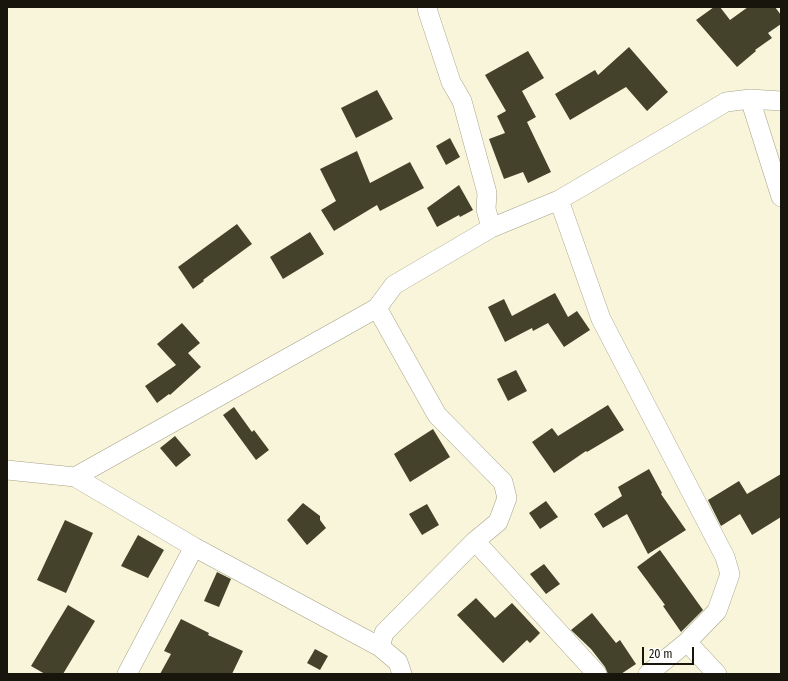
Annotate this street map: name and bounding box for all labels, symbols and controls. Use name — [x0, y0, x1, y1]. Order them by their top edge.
scale bar — [644, 639, 696, 665]
text: 20 m — [649, 647, 673, 661]

